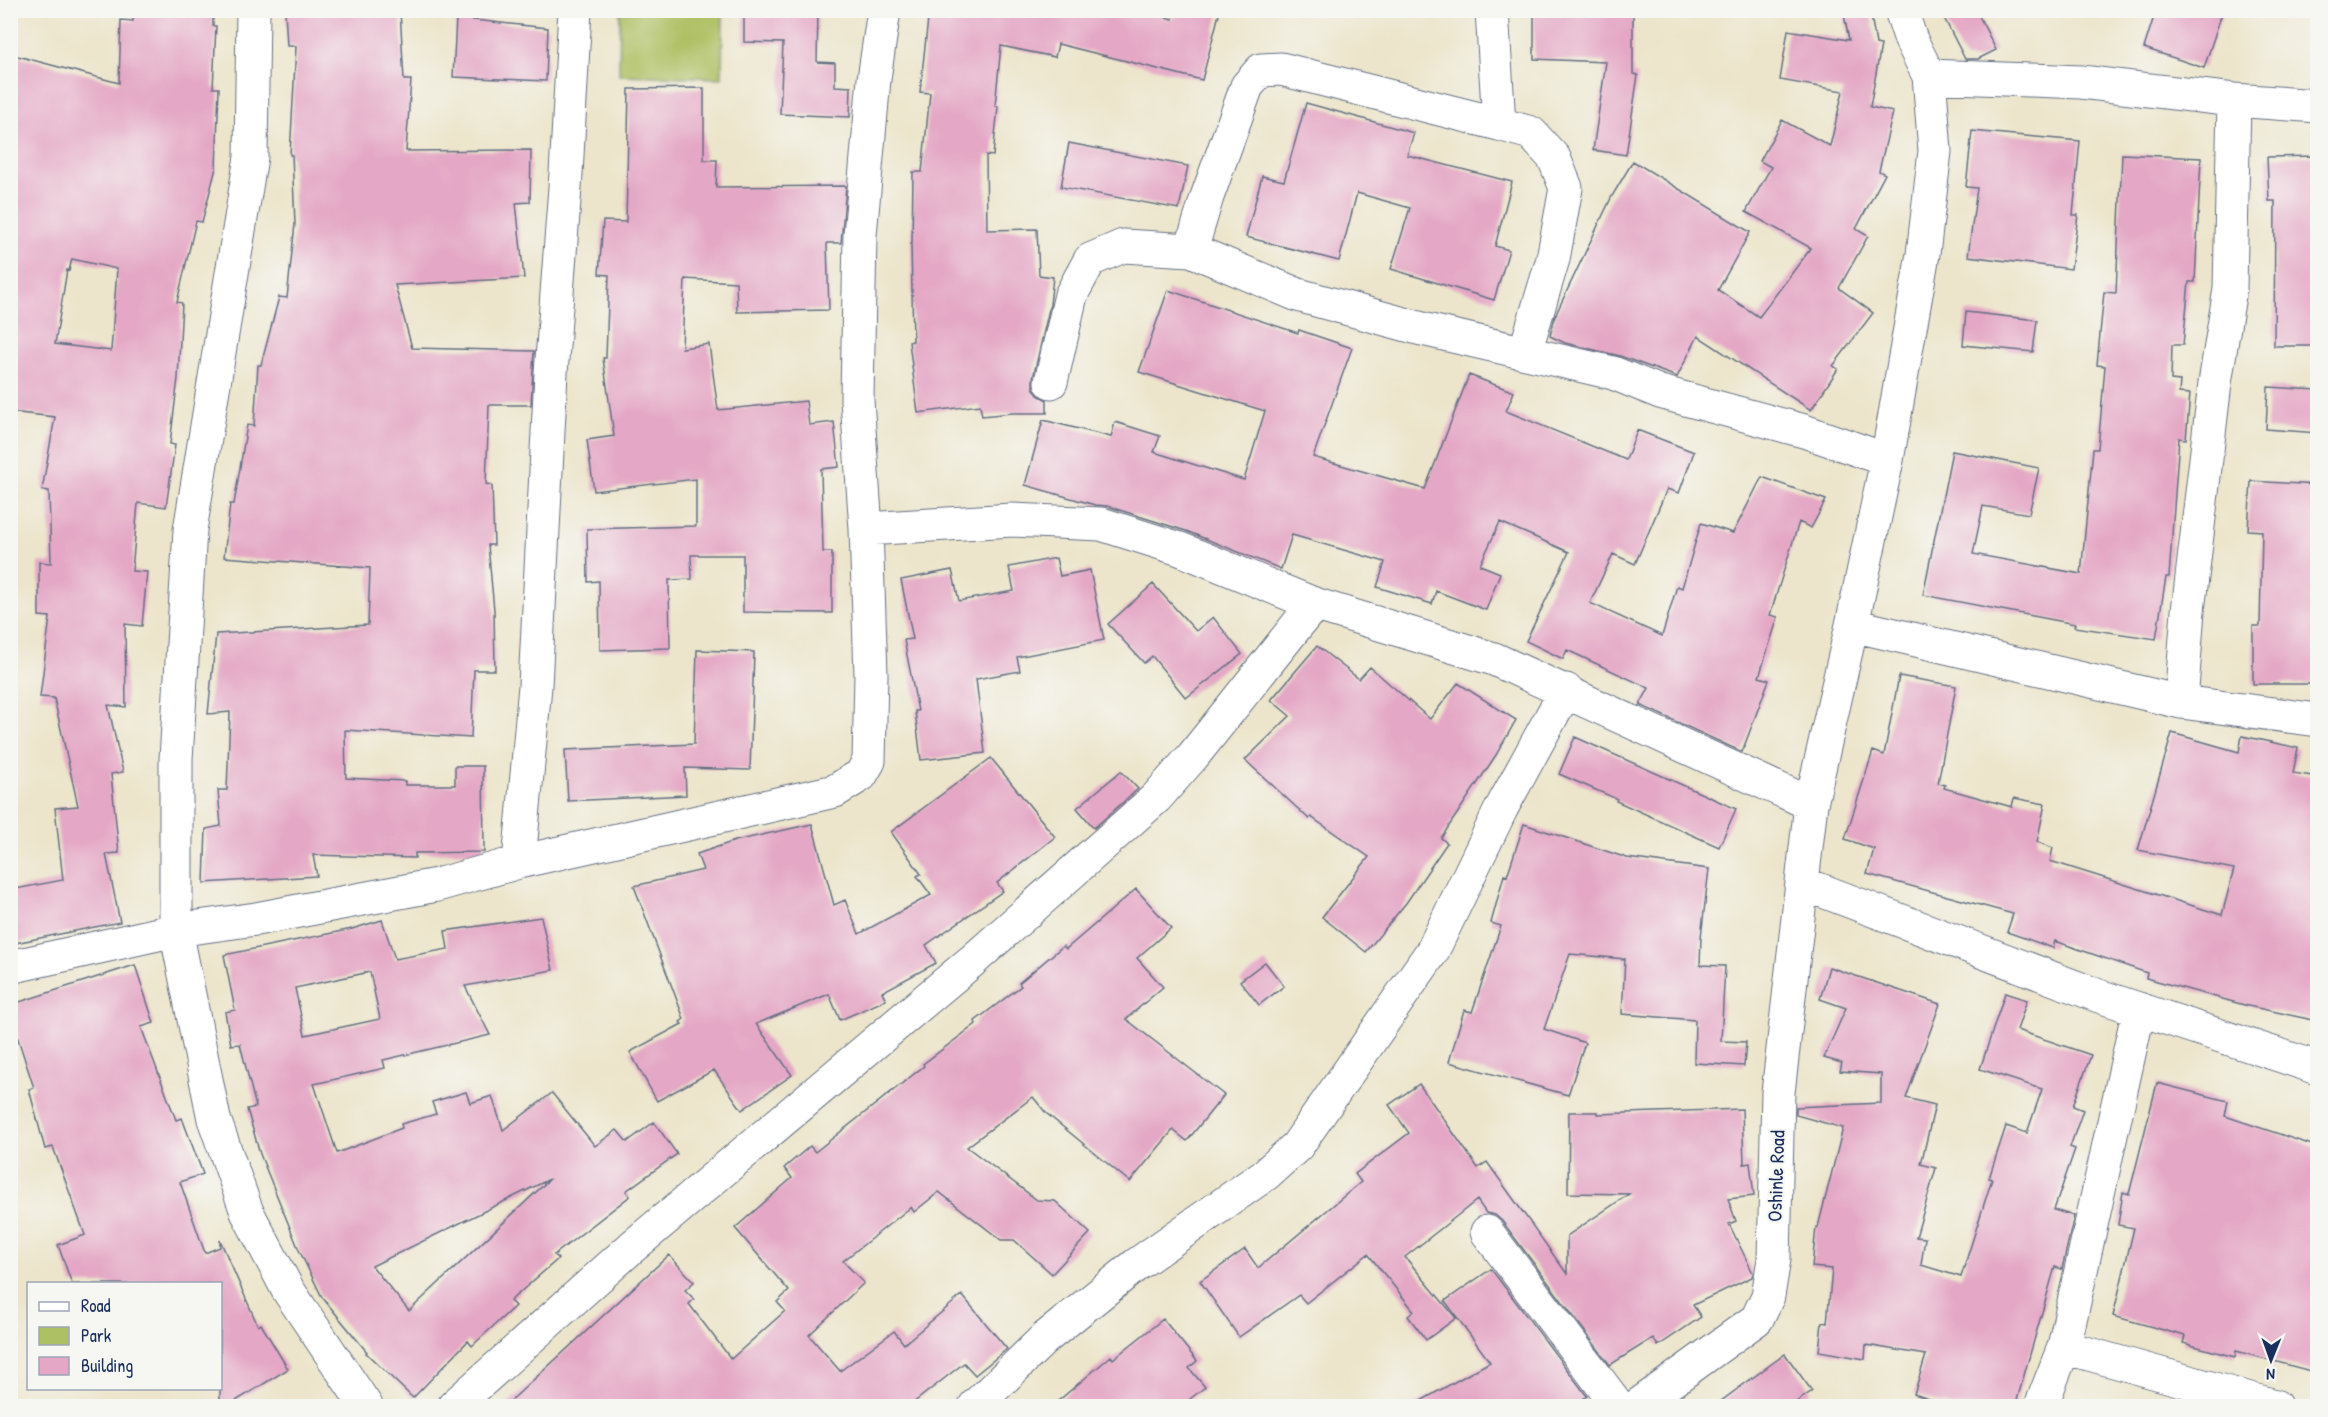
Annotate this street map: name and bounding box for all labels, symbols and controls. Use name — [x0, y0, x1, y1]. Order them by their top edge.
street label: Oshinle Road — [1760, 1130, 1791, 1222]
legend — [27, 1282, 222, 1390]
text: Road — [81, 1293, 111, 1318]
text: Park — [81, 1323, 112, 1348]
north arrow — [2241, 1330, 2301, 1390]
text: Building — [81, 1353, 133, 1378]
text: N — [2266, 1364, 2275, 1386]

